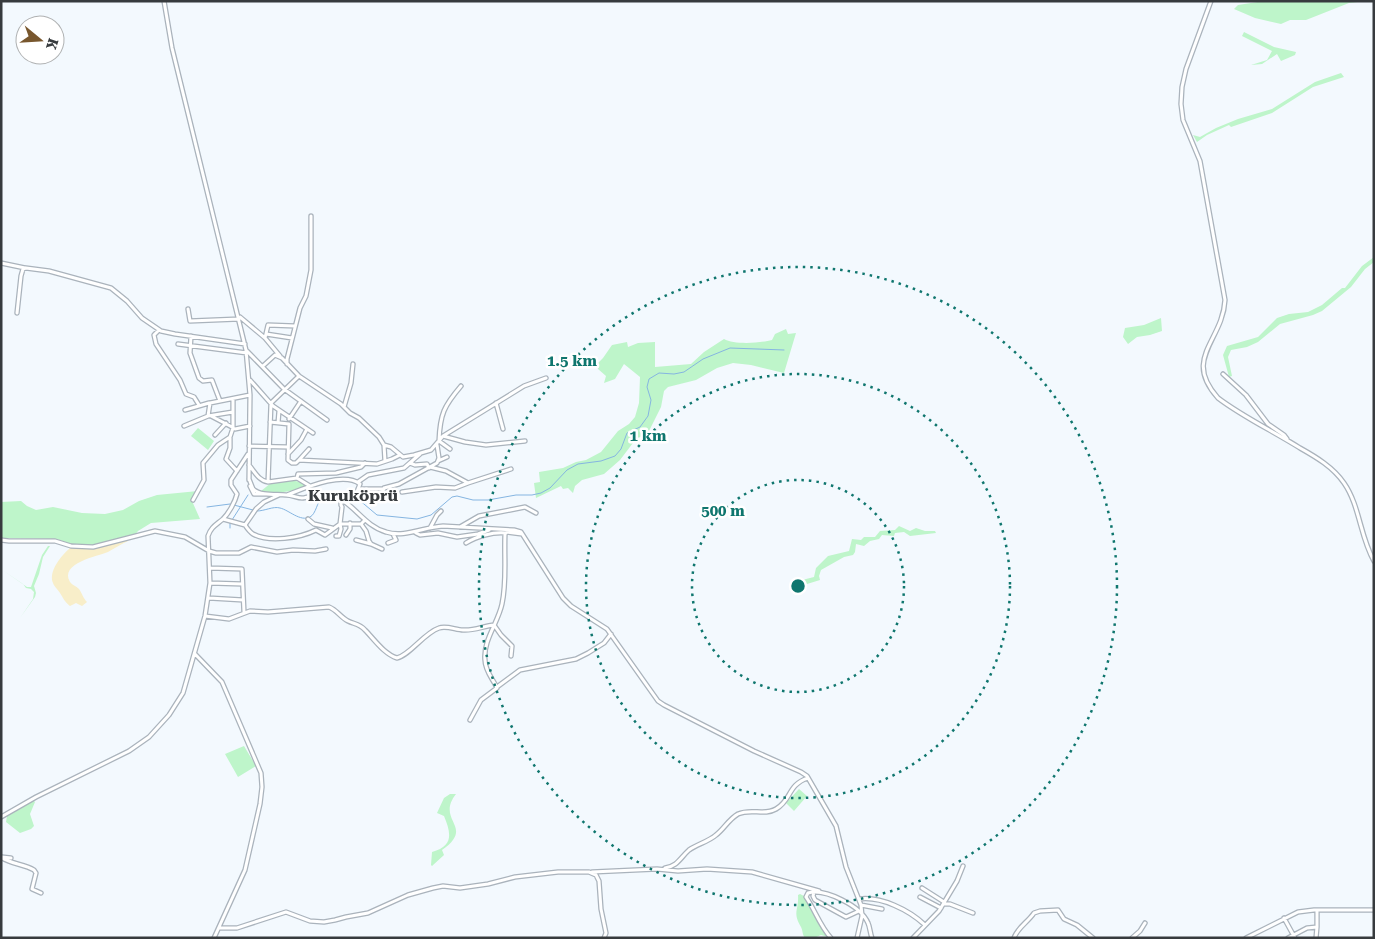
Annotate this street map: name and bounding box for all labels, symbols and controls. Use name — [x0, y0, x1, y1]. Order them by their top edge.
north arrow — [15, 15, 65, 65]
text: K — [43, 36, 62, 52]
text: 1.5 km — [547, 352, 598, 370]
text: 1 km — [629, 427, 667, 445]
district label: Kuruköprü — [308, 486, 398, 505]
text: 500 m — [701, 502, 745, 520]
centre of rings — [789, 577, 807, 595]

